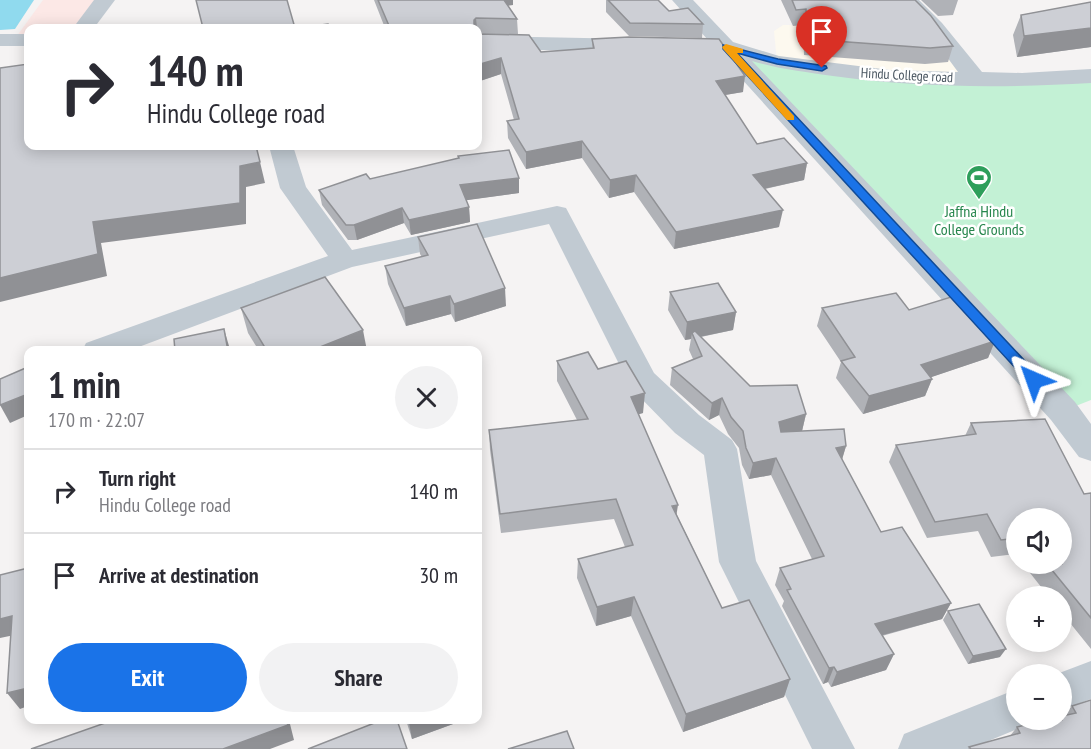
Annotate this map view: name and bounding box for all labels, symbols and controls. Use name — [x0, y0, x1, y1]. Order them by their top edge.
pin — [796, 6, 847, 68]
icon: arrive — [805, 15, 838, 48]
text: 140 m — [147, 43, 244, 98]
icon: right — [48, 48, 126, 126]
street label: Hindu College road — [860, 64, 954, 86]
text: Hindu College road — [147, 96, 325, 130]
sports icon: Jaffna Hindu College Grounds — [964, 163, 994, 201]
place label: Jaffna Hindu College Grounds — [934, 201, 1024, 239]
position arrow — [1002, 348, 1066, 412]
text: 1 min — [48, 361, 121, 408]
button: close — [395, 366, 458, 429]
text: 170 m · 22:07 — [48, 407, 145, 433]
text: Turn right — [99, 464, 176, 492]
icon: right — [48, 475, 81, 508]
text: 140 m — [409, 477, 458, 505]
text: Hindu College road — [99, 492, 231, 518]
map controls — [1006, 508, 1072, 730]
button: sound — [1006, 508, 1072, 574]
icon: arrive — [48, 559, 81, 592]
text: Arrive at destination — [99, 561, 259, 589]
text: 30 m — [419, 561, 458, 589]
button: + — [1006, 586, 1072, 652]
button: Exit — [48, 643, 247, 712]
button: Share — [259, 643, 458, 712]
button: − — [1006, 664, 1072, 730]

